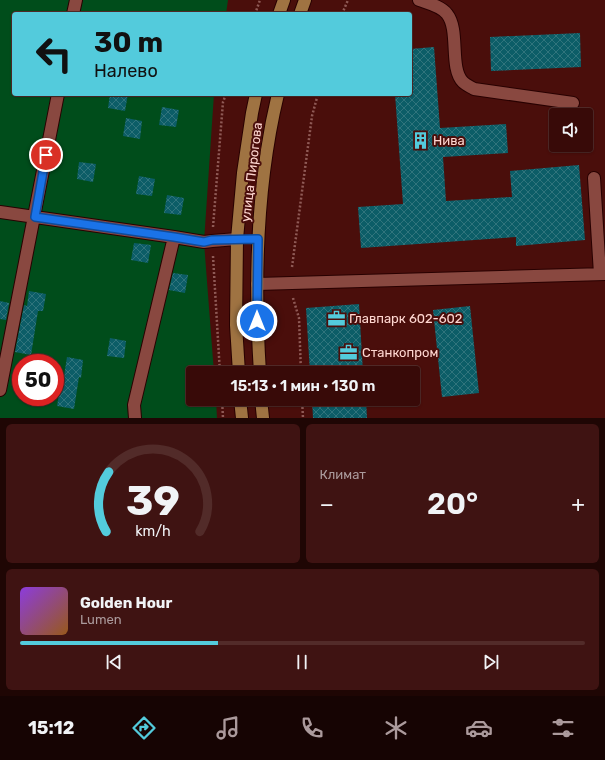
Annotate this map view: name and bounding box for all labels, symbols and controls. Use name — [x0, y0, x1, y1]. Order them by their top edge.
text: 30 m — [94, 26, 163, 59]
icon: left — [28, 28, 80, 80]
text: Налево — [94, 60, 158, 82]
map controls — [549, 108, 593, 152]
button: sound — [549, 108, 593, 152]
street label: улица Пирогова — [238, 121, 265, 223]
building icon: Нива — [410, 130, 430, 150]
place label: Нива — [433, 133, 465, 148]
pin — [29, 138, 63, 172]
icon: arrive — [35, 144, 57, 166]
position arrow — [236, 300, 278, 342]
office icon: Главпарк 602-602 — [326, 308, 346, 328]
place label: Главпарк 602-602 — [349, 311, 462, 326]
office icon: Станкопром — [339, 342, 359, 362]
place label: Станкопром — [362, 345, 438, 360]
speed limit sign: 50 — [12, 354, 64, 406]
text: 15:13 · 1 мин · 130 m — [231, 377, 375, 395]
text: Климат — [320, 467, 366, 482]
text: 39 — [126, 475, 180, 524]
text: 20° — [427, 486, 478, 522]
text: − — [320, 491, 334, 518]
text: + — [571, 491, 585, 518]
text: km/h — [135, 522, 171, 539]
text: Golden Hour — [80, 594, 172, 612]
text: Lumen — [80, 612, 122, 627]
icon: previous — [103, 651, 125, 673]
icon: pause — [291, 651, 313, 673]
icon: next — [480, 651, 502, 673]
icon: directions — [130, 714, 158, 742]
icon: music — [214, 714, 242, 742]
icon: phone — [298, 714, 326, 742]
icon: climate — [382, 714, 410, 742]
icon: car — [465, 714, 493, 742]
icon: filters — [549, 714, 577, 742]
text: 15:12 — [28, 717, 74, 739]

